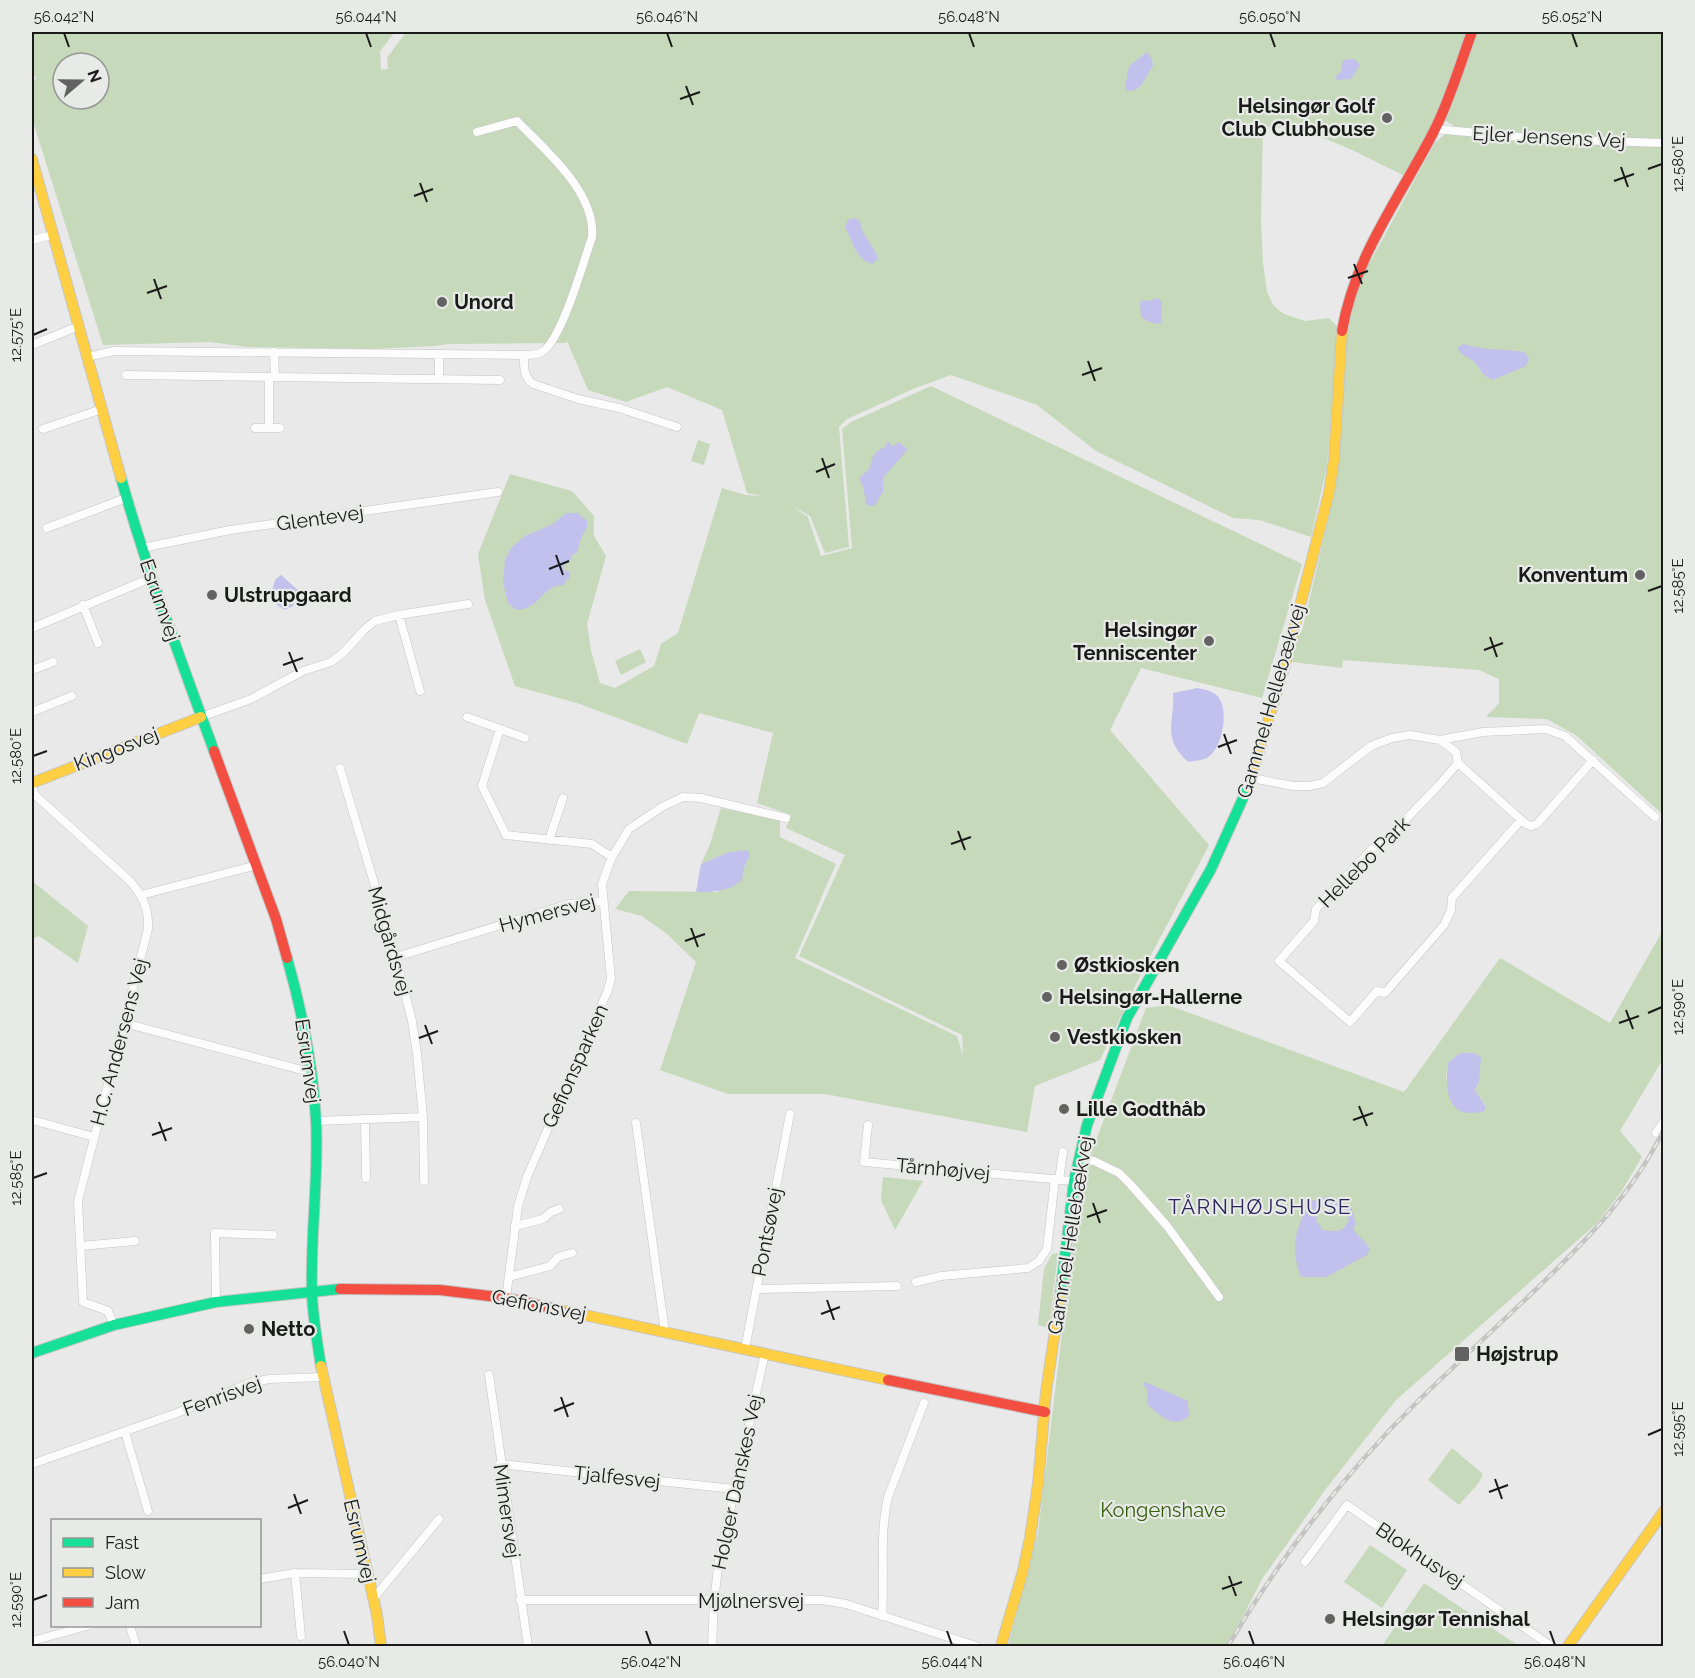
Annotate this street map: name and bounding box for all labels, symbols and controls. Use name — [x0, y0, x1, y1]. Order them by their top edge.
text: 56.042°N — [34, 8, 94, 26]
text: 56.044°N — [335, 8, 397, 26]
text: 56.046°N — [636, 8, 698, 26]
text: 56.048°N — [938, 8, 1000, 26]
text: 56.050°N — [1239, 8, 1301, 26]
text: 56.052°N — [1542, 8, 1602, 26]
north arrow — [51, 51, 111, 111]
text: N — [84, 67, 106, 85]
place label: Helsingør Golf Club Clubhouse — [1222, 94, 1376, 141]
marker: Helsingør Golf Club Clubhouse — [1380, 111, 1394, 125]
street label: Ejler Jensens Vej — [1472, 121, 1626, 153]
text: 12.580°E — [1669, 136, 1687, 192]
place label: Unord — [454, 290, 514, 314]
marker: Unord — [435, 295, 449, 309]
text: 12.575°E — [7, 308, 25, 362]
street label: Glentevej — [275, 500, 365, 536]
street label: Esrumvej — [135, 556, 185, 644]
text: 12.585°E — [1669, 558, 1687, 614]
place label: Konventum — [1518, 563, 1628, 587]
marker: Konventum — [1633, 568, 1647, 582]
place label: Ulstrupgaard — [224, 583, 352, 607]
marker: Ulstrupgaard — [205, 588, 219, 602]
street label: Gammel Hellebækvej — [1232, 601, 1310, 801]
place label: Helsingør Tenniscenter — [1073, 618, 1197, 665]
marker: Helsingør Tenniscenter — [1202, 634, 1216, 648]
street label: Kingosvej — [70, 722, 162, 776]
text: 12.580°E — [7, 728, 25, 784]
street label: Hellebo Park — [1313, 811, 1415, 913]
street label: Midgårdsvej — [363, 883, 417, 999]
street label: Hymersvej — [496, 889, 598, 937]
place label: Østkiosken — [1074, 953, 1180, 977]
street label: H.C. Andersens Vej — [85, 956, 153, 1128]
marker: Østkiosken — [1055, 958, 1069, 972]
text: 12.590°E — [1669, 979, 1687, 1035]
place label: Helsingør-Hallerne — [1059, 985, 1242, 1009]
marker: Helsingør-Hallerne — [1040, 990, 1054, 1004]
street label: Gefionsparken — [537, 1000, 613, 1132]
street label: Esrumvej — [290, 1017, 326, 1105]
place label: Vestkiosken — [1067, 1025, 1182, 1049]
marker: Vestkiosken — [1048, 1030, 1062, 1044]
place label: Lille Godthåb — [1076, 1097, 1206, 1121]
marker: Lille Godthåb — [1057, 1102, 1071, 1116]
street label: Gammel Hellebækvej — [1042, 1134, 1098, 1336]
text: 12.585°E — [7, 1150, 25, 1206]
street label: Tårnhøjvej — [895, 1153, 991, 1185]
street label: Pontsøvej — [747, 1185, 787, 1279]
district label: TÅRNHØJSHUSE — [1168, 1194, 1352, 1219]
street label: Gefionsvej — [490, 1284, 588, 1326]
place label: Netto — [261, 1317, 315, 1341]
marker: Netto — [242, 1322, 256, 1336]
place label: Højstrup — [1476, 1342, 1559, 1366]
marker: Højstrup — [1453, 1345, 1471, 1363]
street label: Fenrisvej — [179, 1371, 265, 1421]
street label: Holger Danskes Vej — [707, 1392, 767, 1572]
text: 12.595°E — [1669, 1401, 1687, 1457]
street label: Tjalfesvej — [572, 1461, 662, 1493]
street label: Mimersvej — [489, 1462, 525, 1560]
street label: Esrumvej — [339, 1497, 381, 1585]
park label: Kongenshave — [1100, 1498, 1226, 1522]
street label: Blokhusvej — [1372, 1517, 1468, 1593]
legend — [51, 1519, 261, 1627]
text: Fast — [105, 1532, 139, 1553]
text: Slow — [105, 1562, 146, 1583]
text: 12.590°E — [7, 1572, 25, 1628]
street label: Mjølnersvej — [698, 1589, 804, 1613]
text: Jam — [105, 1592, 140, 1613]
place label: Helsingør Tennishal — [1342, 1607, 1531, 1631]
marker: Helsingør Tennishal — [1323, 1612, 1337, 1626]
text: 56.040°N — [318, 1653, 380, 1671]
text: 56.042°N — [621, 1653, 681, 1671]
text: 56.044°N — [921, 1653, 983, 1671]
text: 56.046°N — [1223, 1653, 1285, 1671]
text: 56.048°N — [1524, 1653, 1586, 1671]

